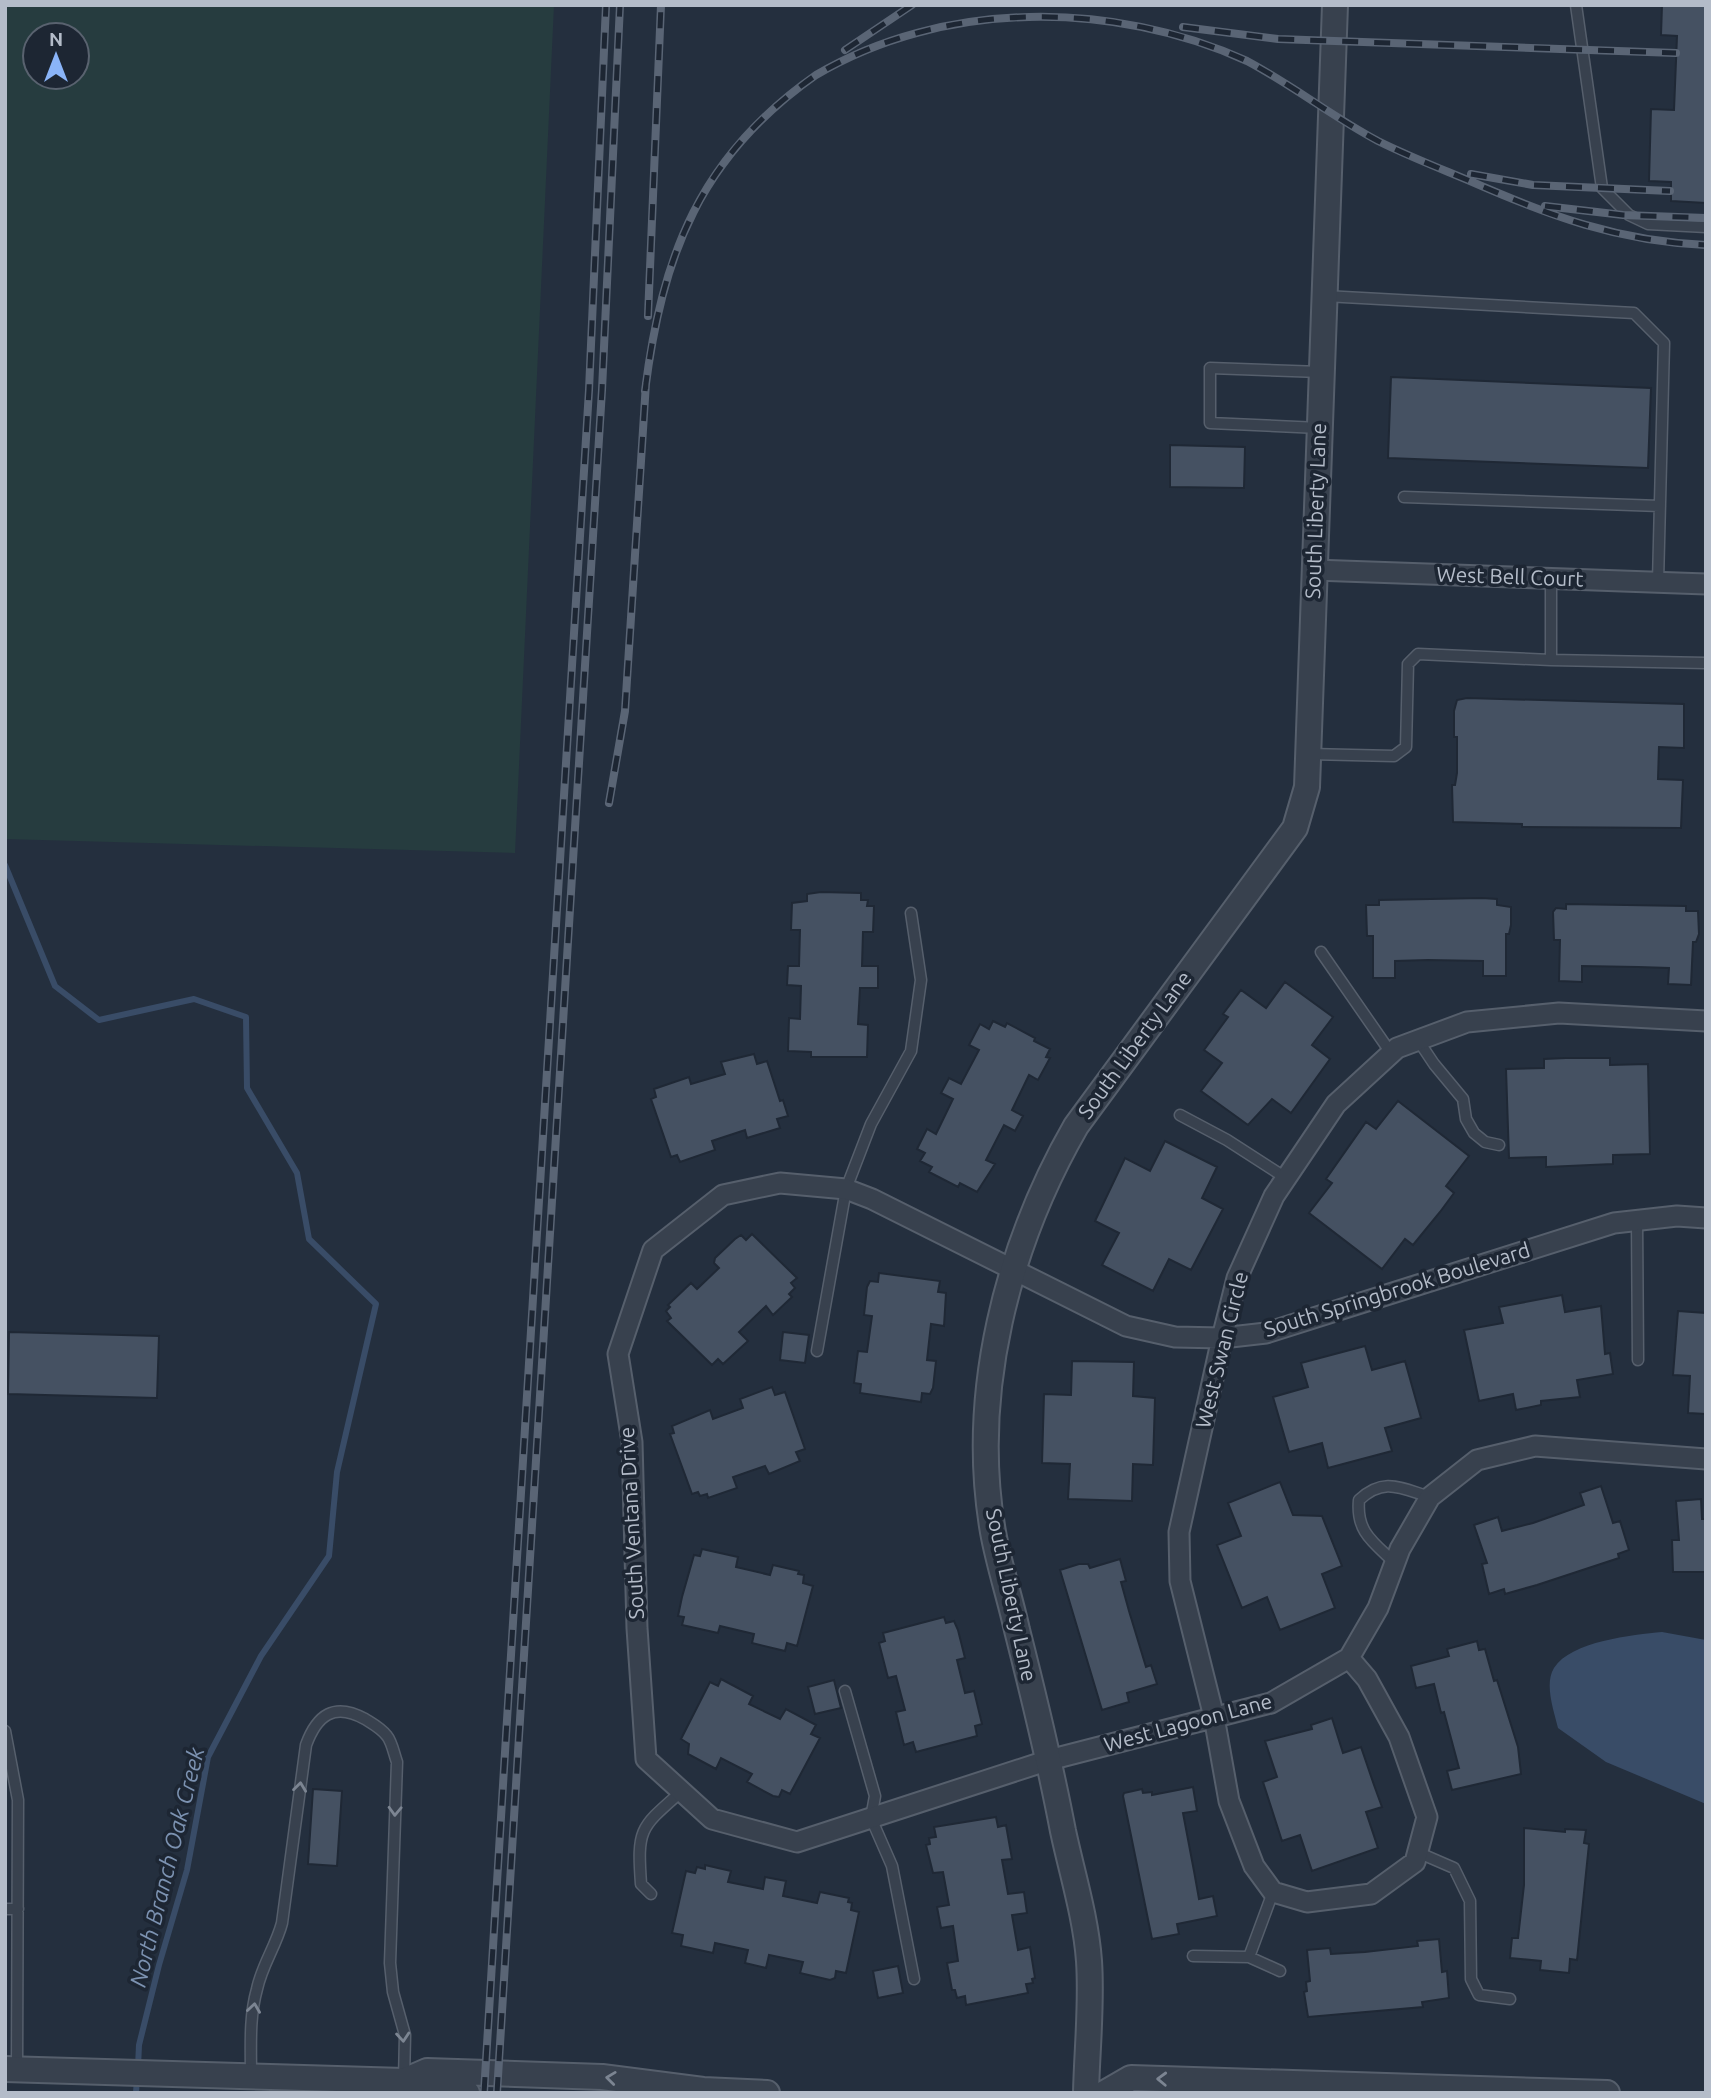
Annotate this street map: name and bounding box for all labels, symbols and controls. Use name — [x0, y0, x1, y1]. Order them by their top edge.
north arrow — [21, 21, 91, 91]
text: N — [49, 28, 63, 50]
street label: South Liberty Lane — [1300, 422, 1330, 599]
street label: West Bell Court — [1436, 561, 1584, 591]
street label: South Liberty Lane — [1073, 966, 1196, 1123]
street label: South Springbrook Boulevard — [1261, 1237, 1533, 1341]
street label: West Swan Circle — [1190, 1269, 1252, 1431]
street label: South Ventana Drive — [614, 1426, 648, 1620]
street label: South Liberty Lane — [982, 1506, 1042, 1683]
street label: West Lagoon Lane — [1101, 1688, 1274, 1756]
water label: North Branch Oak Creek — [125, 1744, 208, 1989]
one-way arrow — [293, 1781, 308, 1793]
one-way arrow — [388, 1806, 403, 1817]
one-way arrow — [246, 2002, 261, 2014]
one-way arrow — [395, 2032, 410, 2043]
one-way arrow — [605, 2071, 616, 2086]
one-way arrow — [1156, 2072, 1167, 2087]

